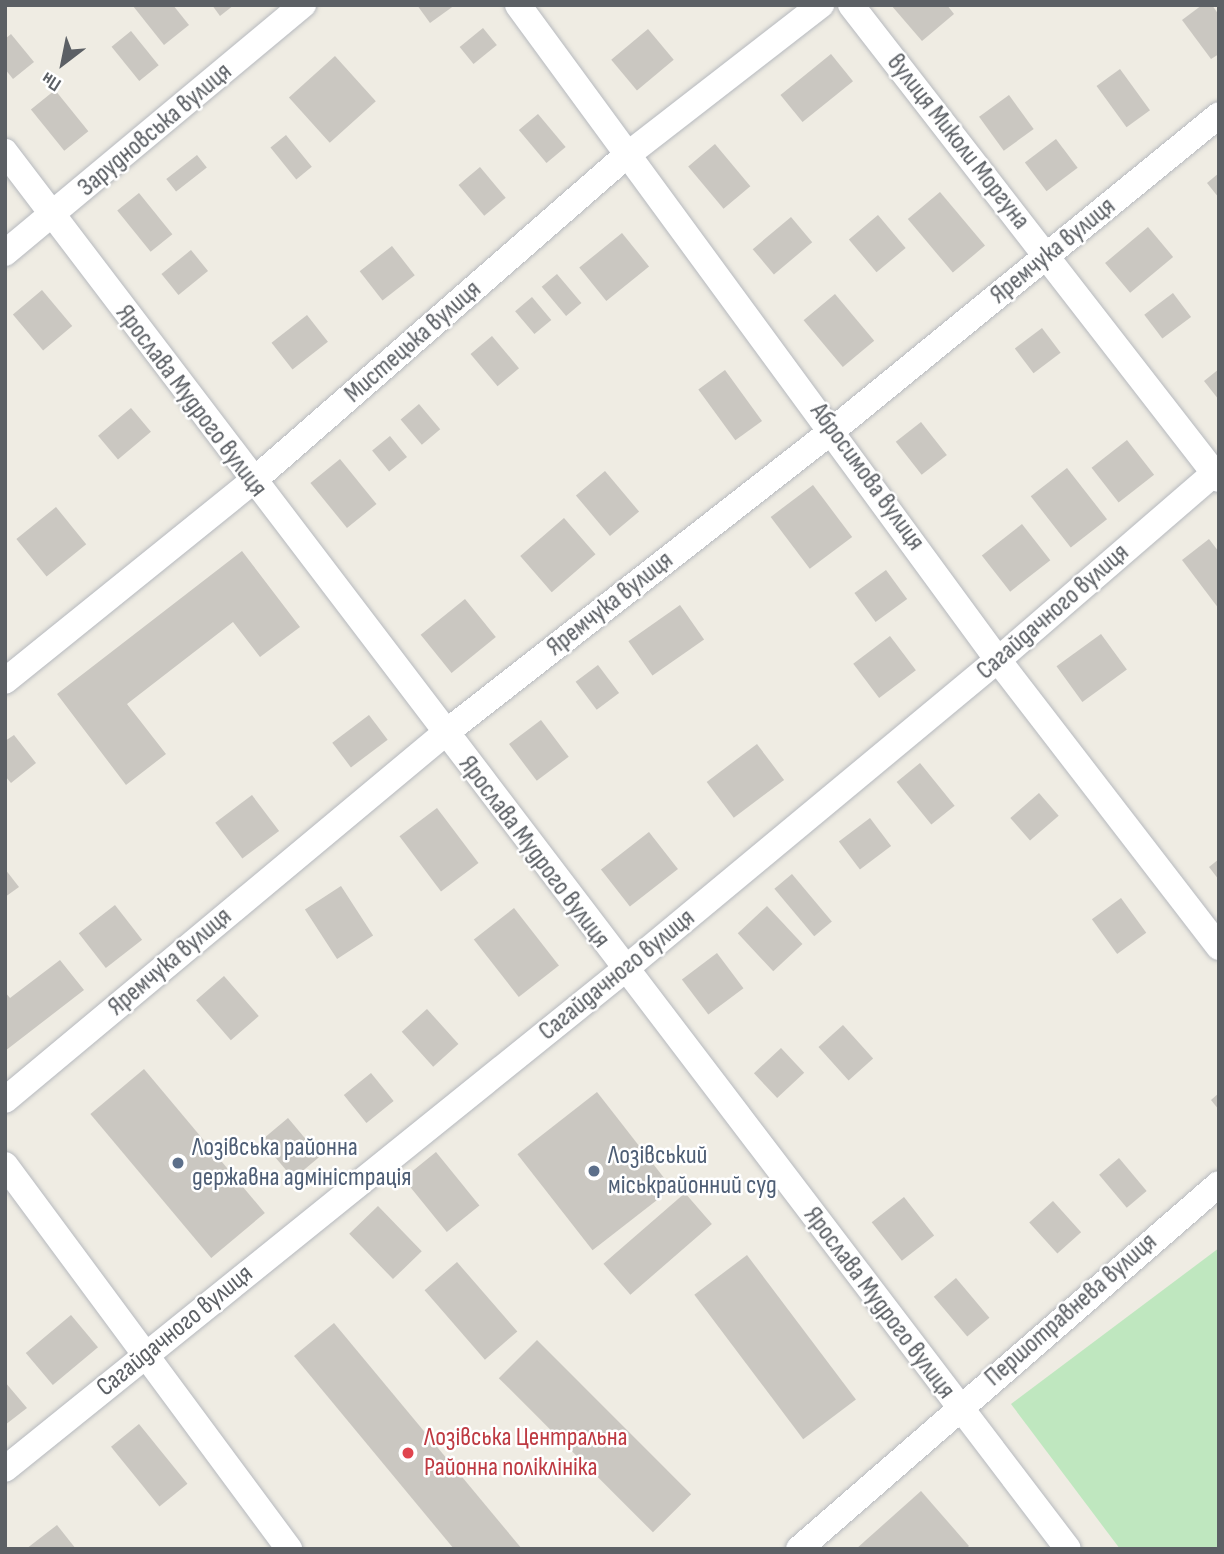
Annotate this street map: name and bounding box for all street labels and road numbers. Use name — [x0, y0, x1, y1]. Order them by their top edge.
street label: вулиця Миколи Моргуна — [880, 48, 1036, 236]
street label: Зарудновська вулиця — [72, 57, 238, 203]
street label: Яремчука вулиця — [984, 191, 1122, 311]
street label: Мистецька вулиця — [338, 274, 488, 410]
street label: Ярослава Мудрого вулиця — [109, 299, 273, 503]
street label: Абросимова вулиця — [803, 397, 931, 557]
street label: Сагайдачного вулиця — [970, 537, 1136, 687]
street label: Яремчука вулиця — [541, 545, 679, 663]
street label: Ярослава Мудрого вулиця — [452, 750, 616, 954]
street label: Яремчука вулиця — [102, 901, 238, 1023]
street label: Сагайдачного вулиця — [533, 903, 701, 1047]
street label: Ярослава Мудрого вулиця — [797, 1201, 961, 1405]
street label: Першотравнева вулиця — [979, 1227, 1163, 1393]
street label: Сагайдачного вулиця — [91, 1259, 259, 1403]

